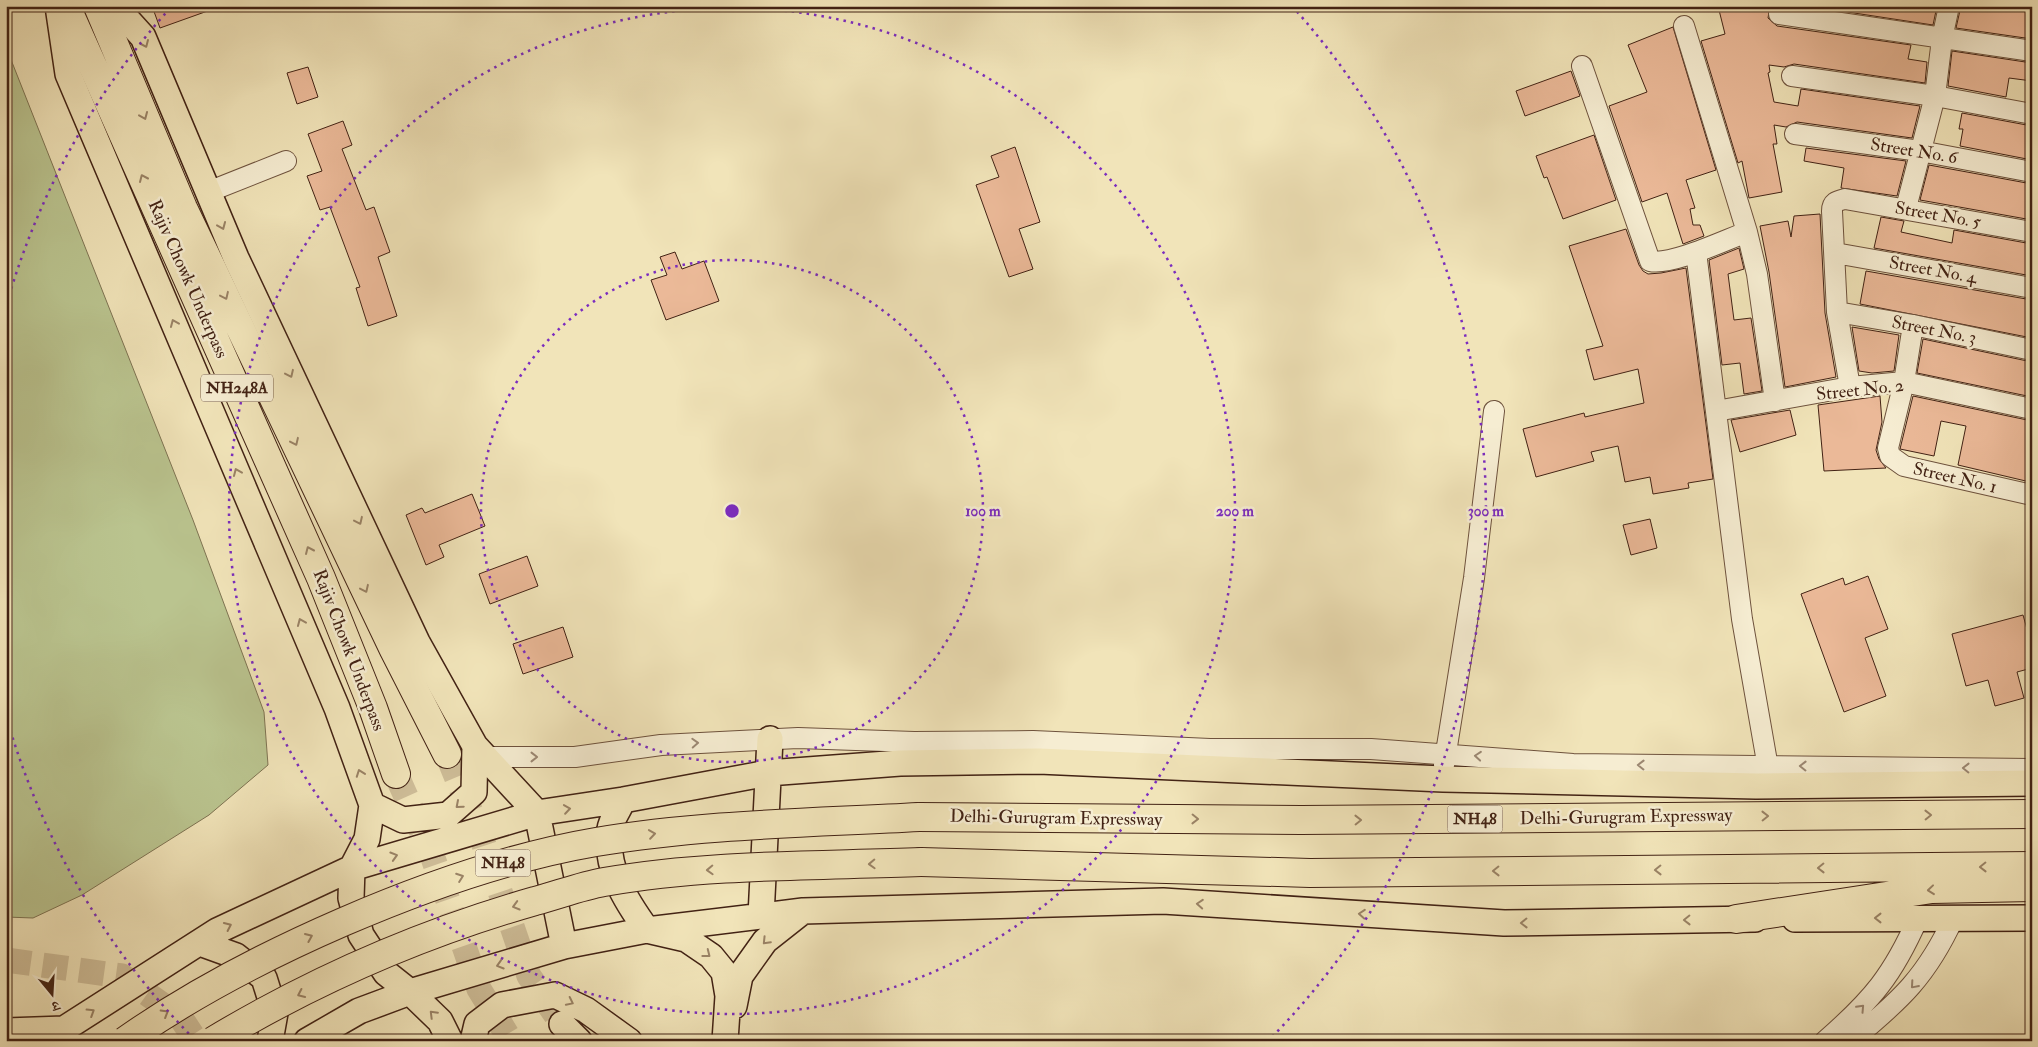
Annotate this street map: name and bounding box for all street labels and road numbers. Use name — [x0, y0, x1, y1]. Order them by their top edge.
street label: Street No. 6 — [1869, 133, 1960, 169]
street label: Rajiv Chowk Underpass — [143, 196, 233, 362]
street label: Street No. 5 — [1893, 196, 1983, 234]
street label: Street No. 4 — [1887, 251, 1980, 289]
street label: Street No. 3 — [1890, 311, 1978, 349]
road number: NH248A — [201, 374, 273, 402]
street label: Street No. 2 — [1815, 374, 1905, 406]
street label: Street No. 1 — [1911, 457, 1999, 499]
street label: Rajiv Chowk Underpass — [308, 566, 390, 734]
street label: Delhi-Gurugram Expressway — [1520, 804, 1734, 830]
street label: Delhi-Gurugram Expressway — [950, 805, 1164, 831]
road number: NH48 — [1448, 806, 1502, 832]
road number: NH48 — [476, 850, 530, 876]

